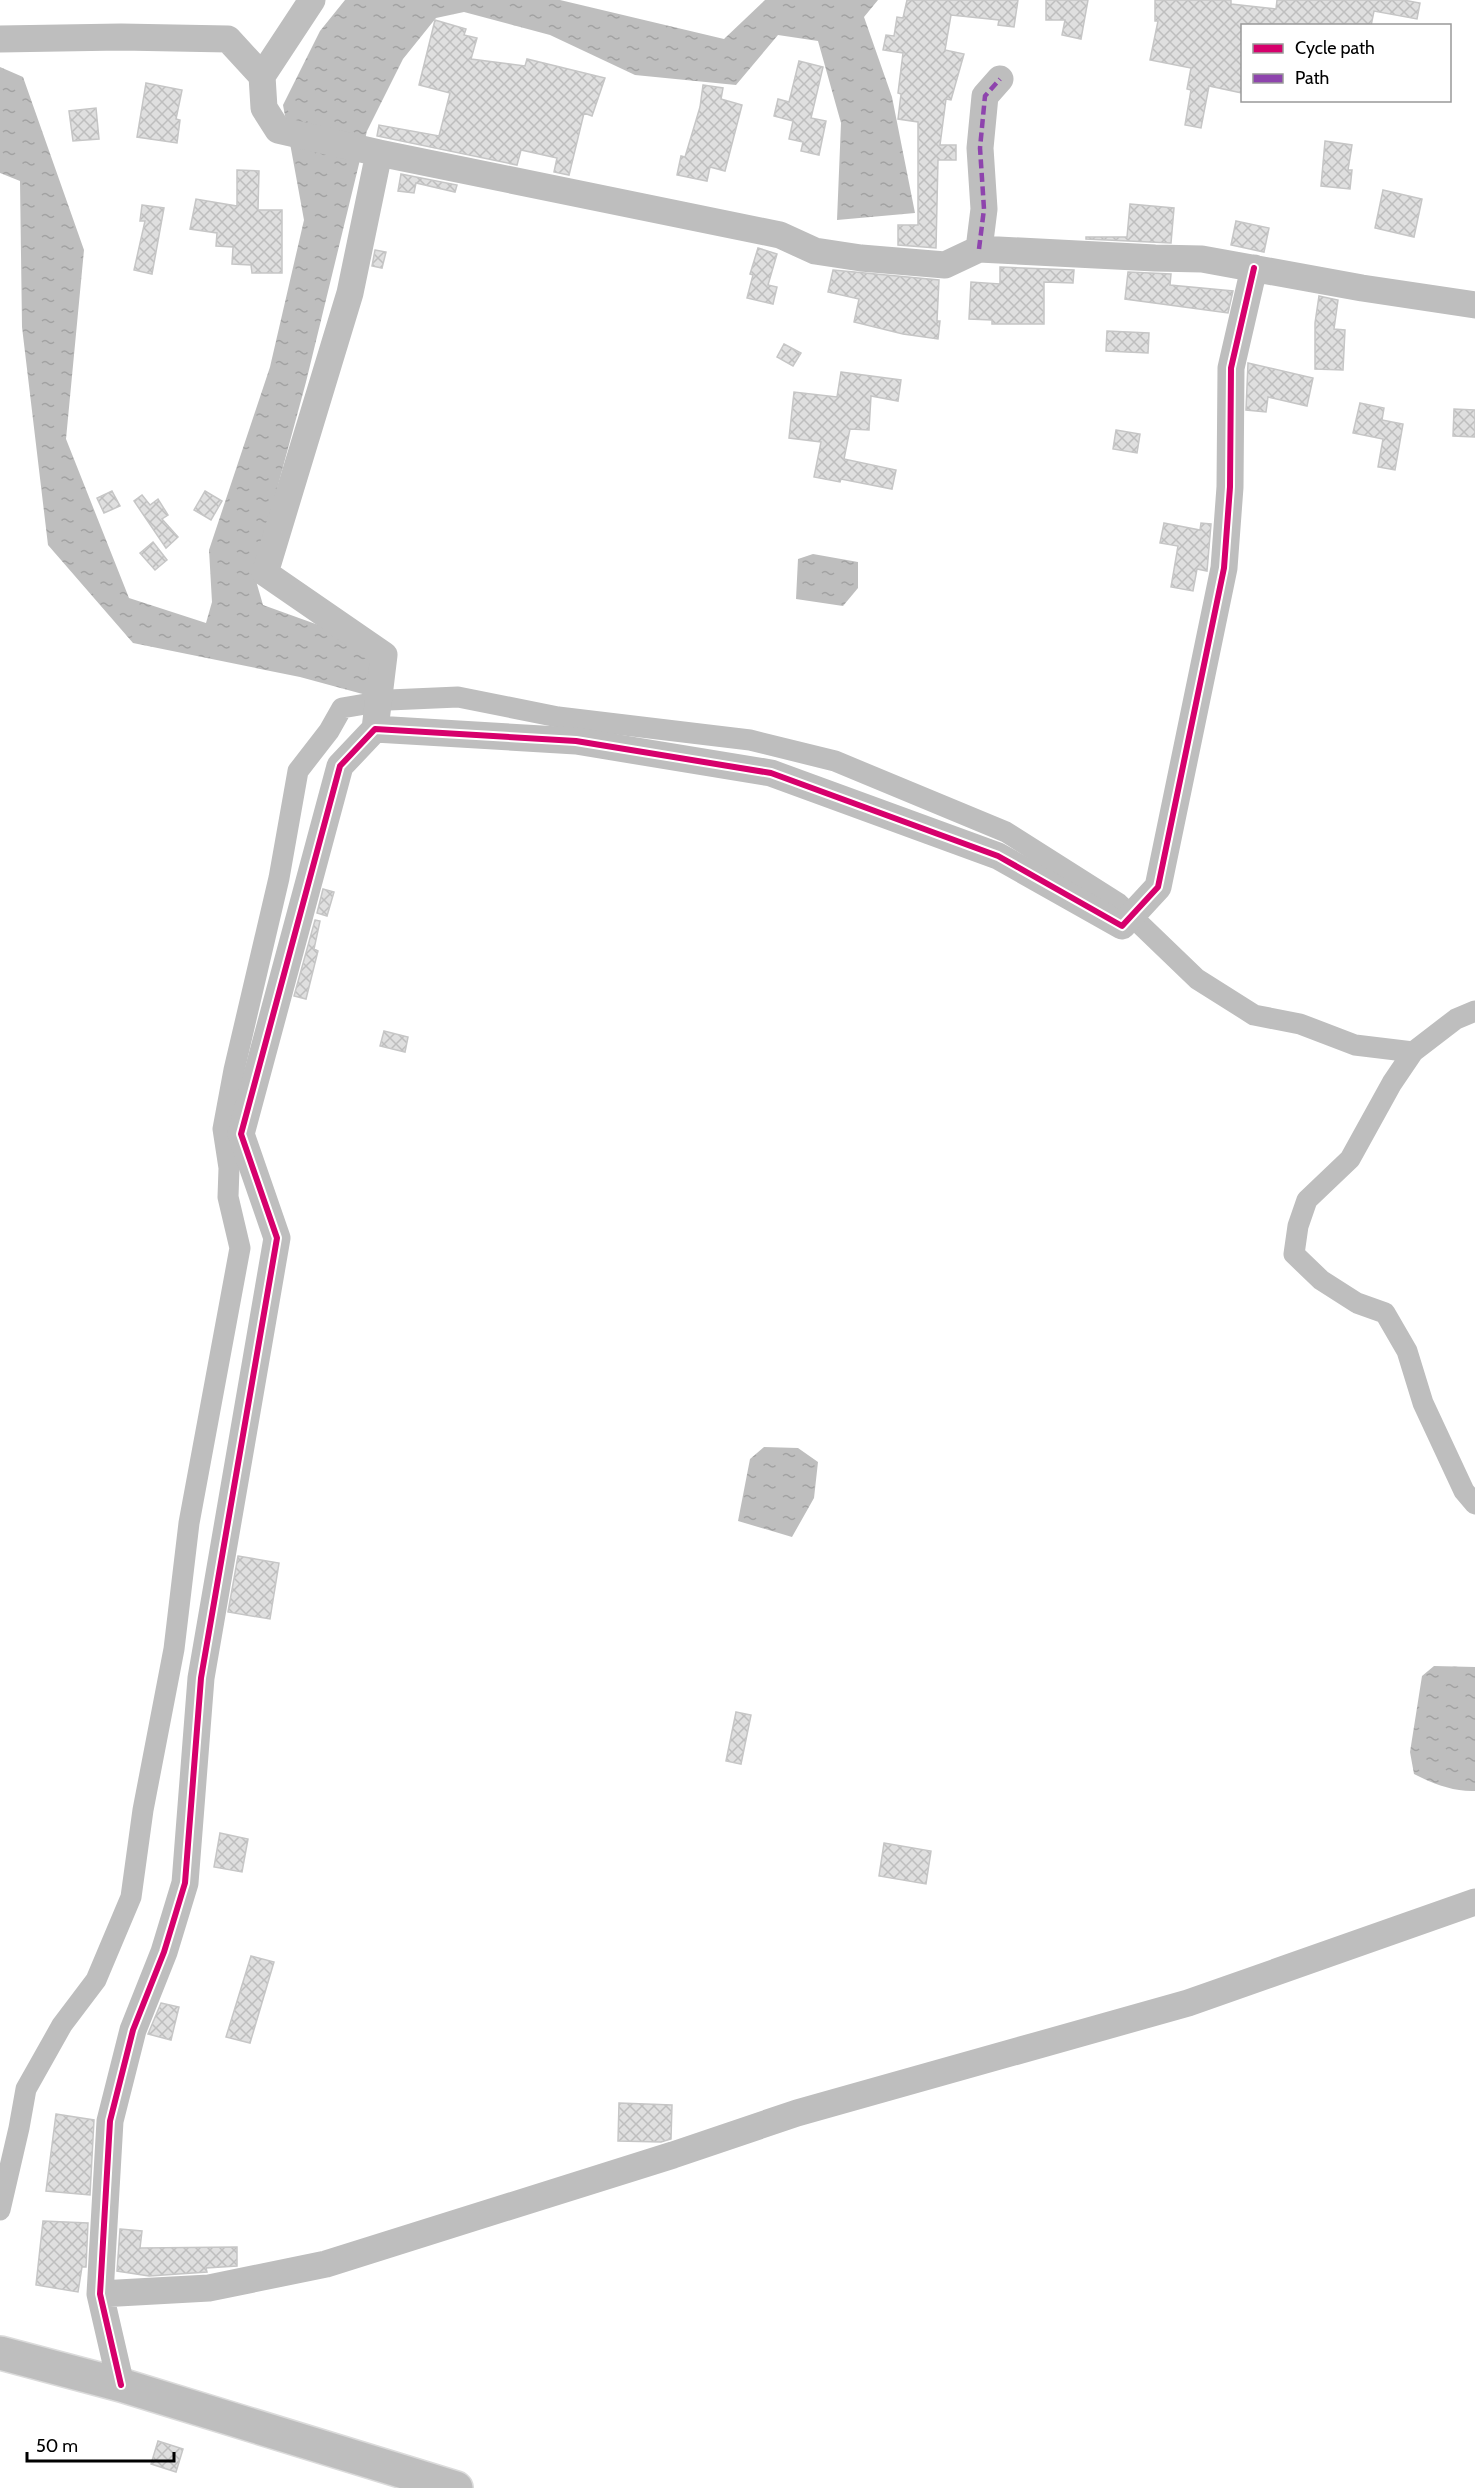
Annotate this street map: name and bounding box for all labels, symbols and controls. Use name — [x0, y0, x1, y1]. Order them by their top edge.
legend — [1241, 24, 1451, 102]
text: Cycle path — [1295, 37, 1375, 59]
text: Path — [1295, 67, 1329, 89]
scale bar — [27, 2425, 174, 2463]
text: 50 m — [36, 2435, 78, 2457]

